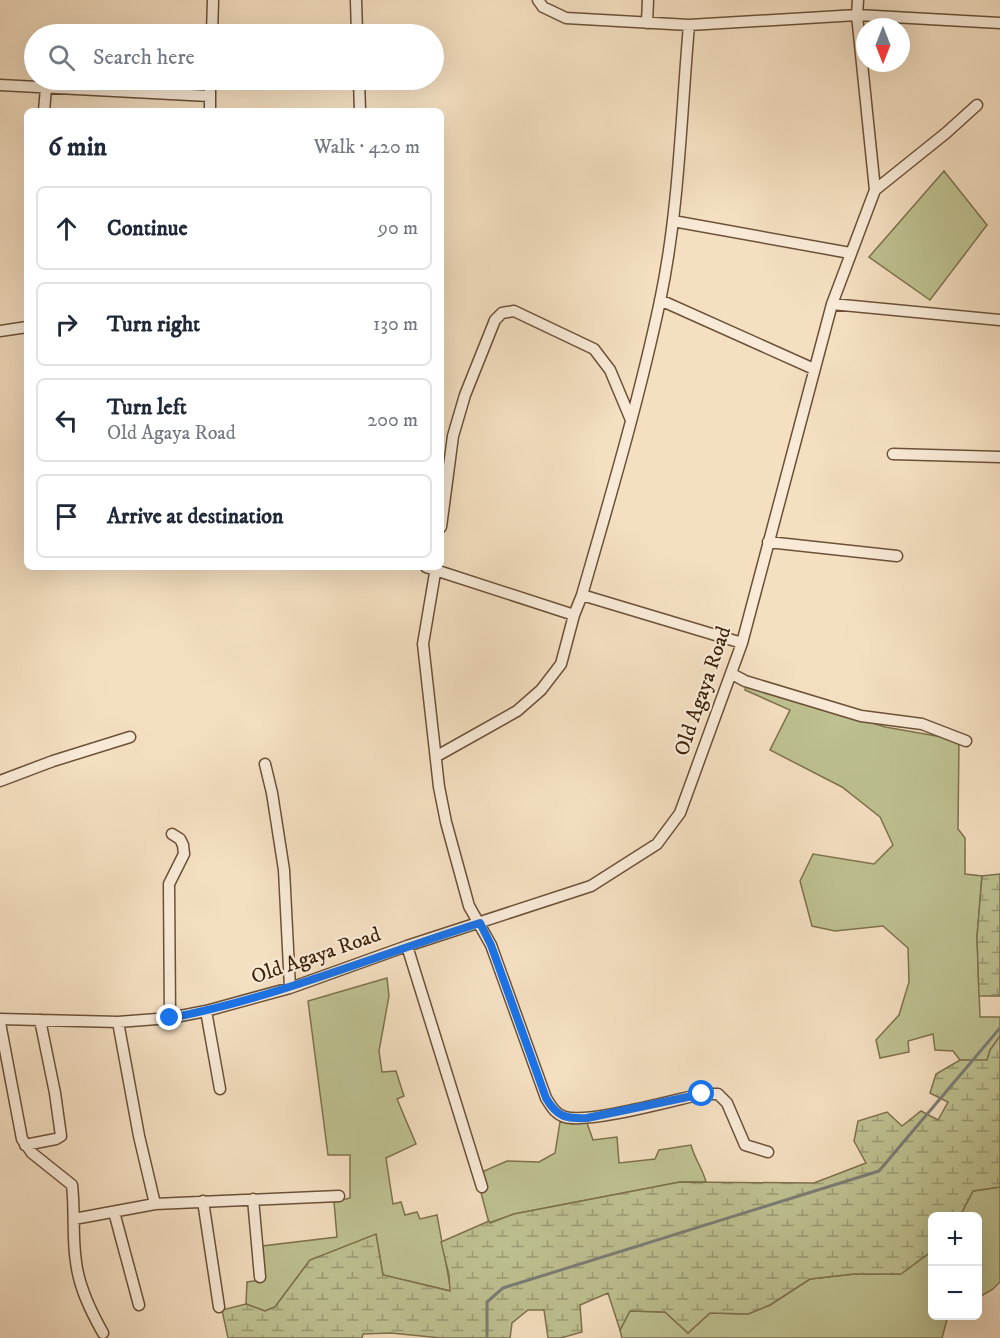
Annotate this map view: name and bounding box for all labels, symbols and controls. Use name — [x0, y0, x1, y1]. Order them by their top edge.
north arrow — [856, 18, 910, 72]
search box — [24, 24, 444, 90]
icon: search — [45, 41, 78, 74]
text: Search here — [93, 44, 195, 71]
text: 6 min — [48, 131, 107, 164]
text: Walk · 420 m — [314, 135, 420, 160]
icon: ahead — [50, 212, 83, 245]
text: Continue — [107, 215, 188, 242]
text: 90 m — [378, 216, 418, 241]
icon: right — [50, 308, 83, 341]
text: Turn right — [107, 311, 200, 338]
text: 130 m — [373, 312, 418, 337]
text: Turn left — [107, 394, 187, 421]
icon: left — [50, 404, 83, 437]
text: 200 m — [367, 408, 418, 433]
text: Old Agaya Road — [107, 421, 236, 446]
icon: arrive — [50, 500, 83, 533]
text: Arrive at destination — [107, 503, 284, 530]
street label: Old Agaya Road — [669, 622, 737, 759]
street label: Old Agaya Road — [248, 922, 385, 990]
route end — [156, 1004, 182, 1030]
route start — [688, 1080, 714, 1106]
map controls — [928, 1212, 982, 1320]
button: + — [928, 1212, 982, 1266]
button: − — [928, 1266, 982, 1320]

